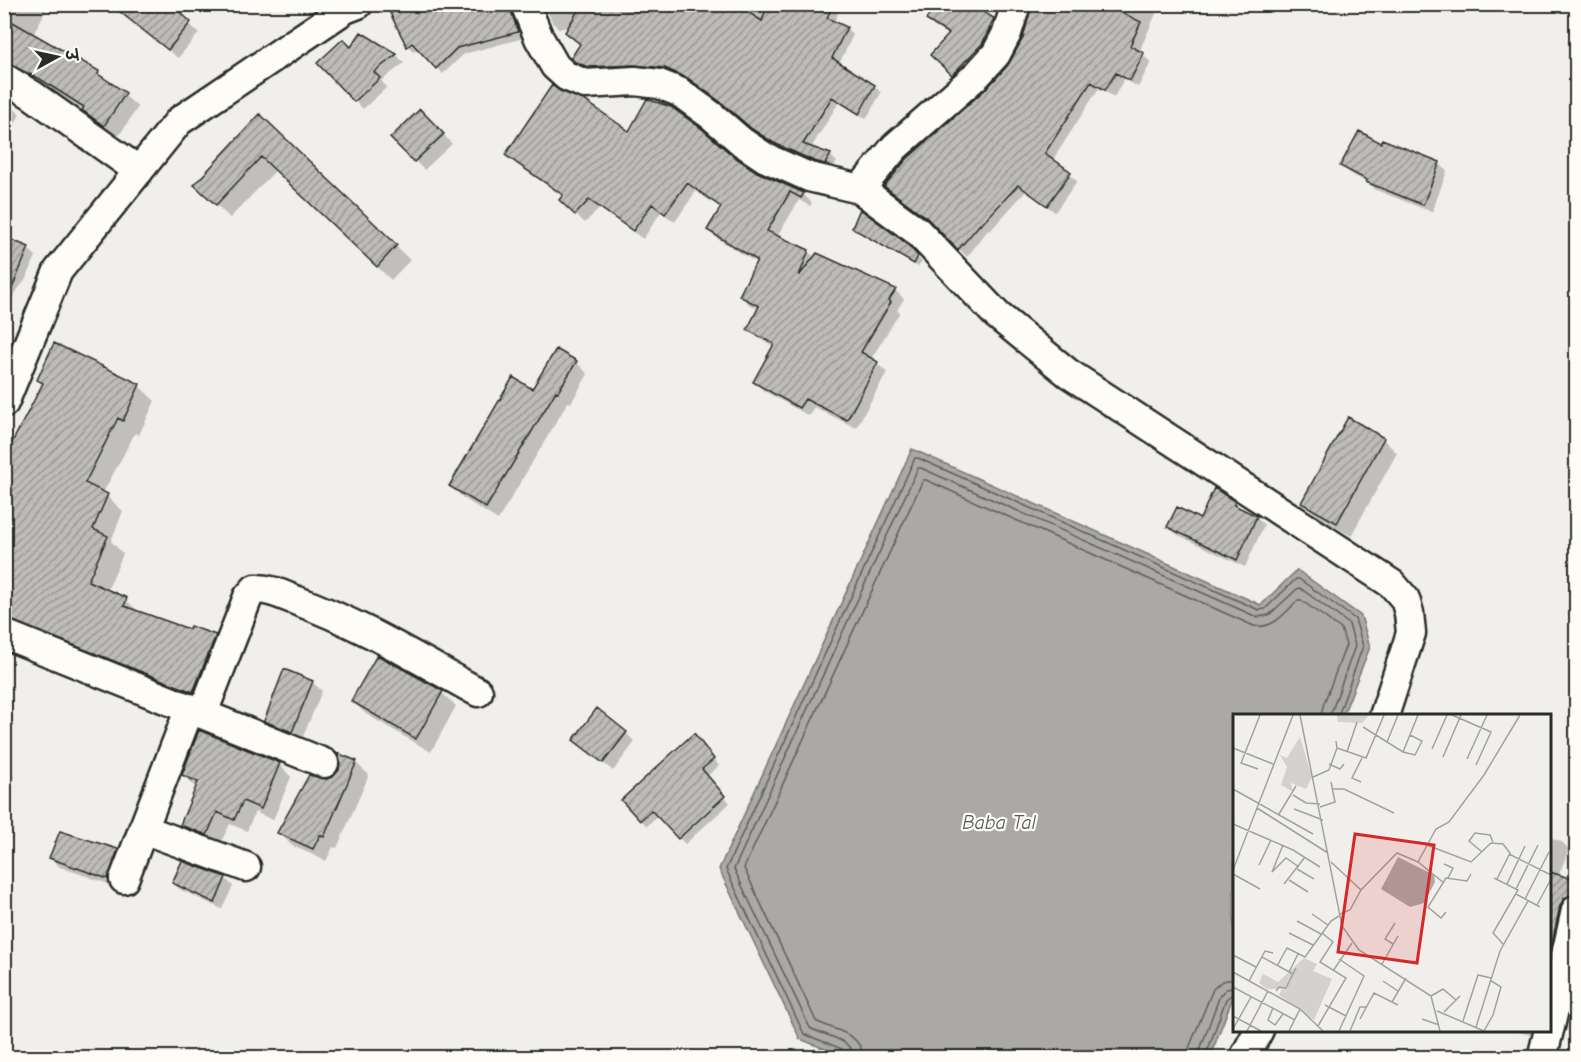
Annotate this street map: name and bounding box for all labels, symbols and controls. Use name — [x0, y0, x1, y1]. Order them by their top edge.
north arrow — [27, 27, 87, 87]
text: उ — [61, 47, 81, 63]
inset map — [1233, 714, 1551, 1032]
water label: Baba Tal — [962, 811, 1036, 834]

